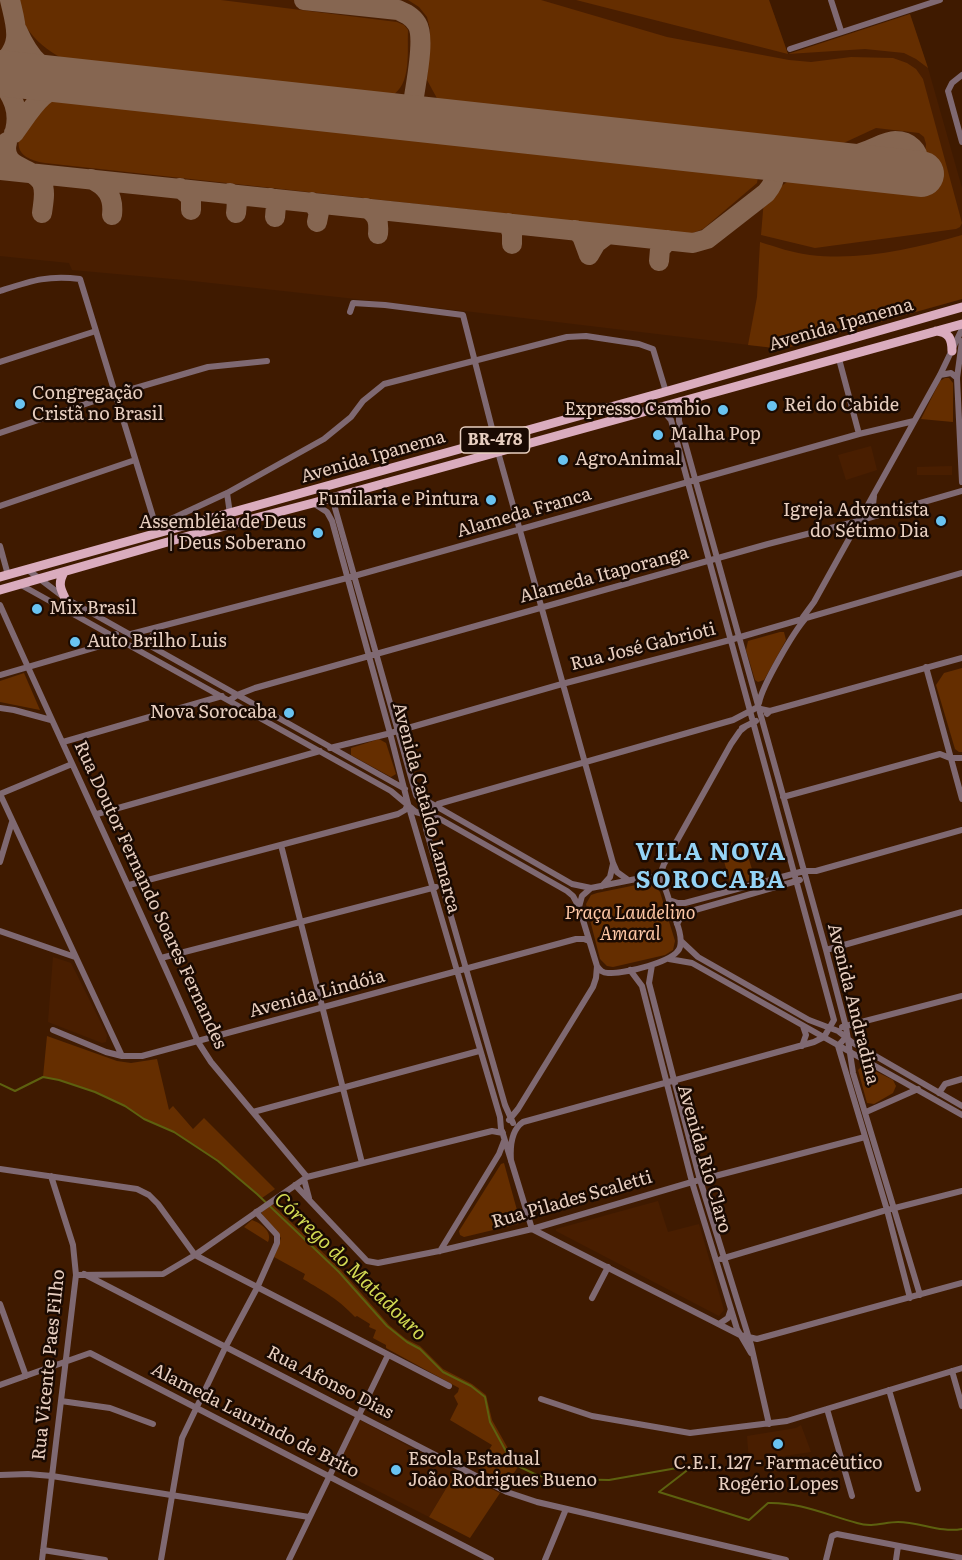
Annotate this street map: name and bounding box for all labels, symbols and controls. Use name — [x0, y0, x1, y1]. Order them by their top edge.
street label: Avenida Ipanema — [766, 294, 916, 356]
place label: Congregação Cristã no Brasil — [32, 383, 163, 426]
place label: Rei do Cabide — [784, 395, 899, 417]
marker: Congregação Cristã no Brasil — [13, 397, 27, 411]
place label: Expresso Cambio — [564, 399, 711, 421]
marker: Rei do Cabide — [765, 399, 779, 413]
marker: Expresso Cambio — [716, 403, 730, 417]
place label: Malha Pop — [670, 424, 761, 446]
street label: Avenida Ipanema — [298, 426, 448, 488]
road number: BR-478 — [460, 427, 530, 453]
marker: Malha Pop — [651, 428, 665, 442]
place label: AgroAnimal — [575, 449, 681, 471]
marker: AgroAnimal — [556, 453, 570, 467]
street label: Alameda Franca — [454, 483, 594, 543]
place label: Funilaria e Pintura — [318, 489, 479, 511]
marker: Funilaria e Pintura — [484, 493, 498, 507]
place label: Igreja Adventista do Sétimo Dia — [783, 500, 929, 542]
place label: Assembléia de Deus | Deus Soberano — [139, 512, 306, 554]
marker: Igreja Adventista do Sétimo Dia — [934, 514, 948, 528]
marker: Assembléia de Deus | Deus Soberano — [311, 526, 325, 540]
street label: Alameda Itaporanga — [517, 542, 691, 608]
place label: Mix Brasil — [49, 598, 137, 620]
marker: Mix Brasil — [30, 602, 44, 616]
street label: Rua José Gabrioti — [568, 618, 718, 676]
place label: Auto Brilho Luis — [87, 631, 227, 653]
marker: Auto Brilho Luis — [68, 635, 82, 649]
street label: Avenida Cataldo Lamarca — [387, 700, 465, 916]
place label: Nova Sorocaba — [150, 702, 277, 724]
marker: Nova Sorocaba — [282, 706, 296, 720]
street label: Rua Doutor Fernando Soares Fernandes — [69, 738, 231, 1052]
district label: VILA NOVA SOROCABA — [635, 839, 787, 895]
park label: Praça Laudelino Amaral — [564, 903, 696, 946]
street label: Avenida Andradina — [822, 921, 884, 1087]
street label: Avenida Lindóia — [247, 966, 387, 1022]
street label: Avenida Rio Claro — [672, 1082, 736, 1236]
street label: Rua Pilades Scaletti — [489, 1167, 655, 1233]
water label: Córrego do Matadouro — [269, 1188, 431, 1346]
street label: Rua Vicente Paes Filho — [28, 1268, 70, 1462]
street label: Rua Afonso Dias — [263, 1342, 397, 1424]
street label: Alameda Laurindo de Brito — [147, 1359, 363, 1483]
marker: C.E.I. 127 - Farmacêutico Rogério Lopes — [771, 1437, 785, 1451]
place label: Escola Estadual João Rodrigues Bueno — [408, 1449, 597, 1492]
place label: C.E.I. 127 - Farmacêutico Rogério Lopes — [673, 1453, 883, 1496]
marker: Escola Estadual João Rodrigues Bueno — [389, 1463, 403, 1477]

